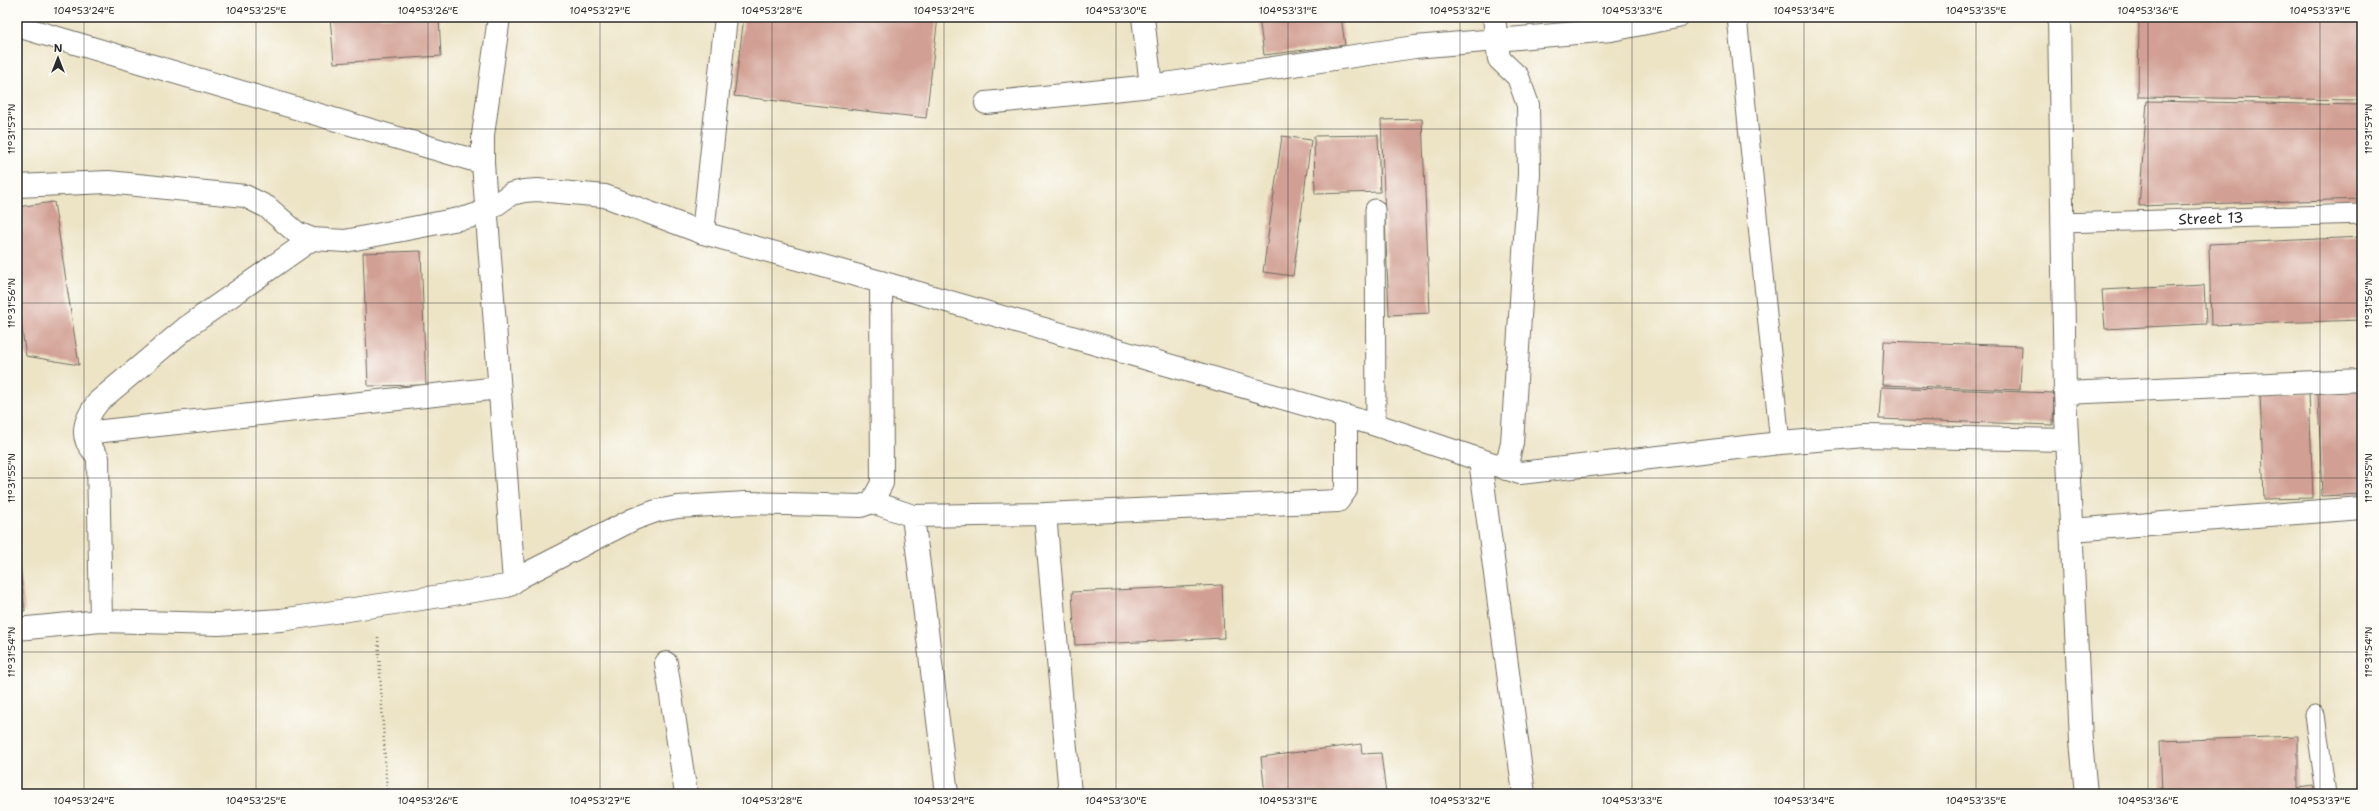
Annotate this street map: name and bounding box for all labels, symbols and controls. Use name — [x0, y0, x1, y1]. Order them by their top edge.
text: 104°53'24"E — [54, 4, 114, 17]
text: 104°53'25"E — [226, 4, 286, 17]
text: 104°53'26"E — [398, 4, 458, 17]
text: 104°53'27"E — [570, 4, 630, 17]
text: 104°53'28"E — [741, 4, 803, 17]
text: 104°53'29"E — [913, 4, 975, 17]
text: 104°53'30"E — [1085, 4, 1147, 17]
text: 104°53'31"E — [1259, 4, 1317, 17]
text: 104°53'32"E — [1430, 4, 1490, 17]
text: 104°53'33"E — [1602, 4, 1662, 17]
text: 104°53'34"E — [1773, 4, 1835, 17]
text: 104°53'35"E — [1946, 4, 2006, 17]
text: 104°53'36"E — [2118, 4, 2178, 17]
text: 104°53'37"E — [2290, 4, 2350, 17]
north arrow — [38, 38, 78, 78]
text: N — [54, 41, 63, 56]
text: 11°31'57"N — [5, 104, 18, 154]
text: 11°31'57"N — [2362, 104, 2375, 154]
street label: Street 13 — [2178, 208, 2244, 229]
text: 11°31'56"N — [5, 278, 18, 328]
text: 11°31'56"N — [2362, 278, 2375, 328]
text: 11°31'55"N — [5, 453, 18, 503]
text: 11°31'55"N — [2362, 453, 2375, 503]
text: 11°31'54"N — [5, 627, 18, 677]
text: 11°31'54"N — [2362, 627, 2375, 677]
text: 104°53'24"E — [54, 794, 114, 807]
text: 104°53'25"E — [226, 794, 286, 807]
text: 104°53'26"E — [398, 794, 458, 807]
text: 104°53'27"E — [570, 794, 630, 807]
text: 104°53'28"E — [741, 794, 803, 807]
text: 104°53'29"E — [913, 794, 975, 807]
text: 104°53'30"E — [1085, 794, 1147, 807]
text: 104°53'31"E — [1259, 794, 1317, 807]
text: 104°53'32"E — [1430, 794, 1490, 807]
text: 104°53'33"E — [1602, 794, 1662, 807]
text: 104°53'34"E — [1773, 794, 1835, 807]
text: 104°53'35"E — [1946, 794, 2006, 807]
text: 104°53'36"E — [2118, 794, 2178, 807]
text: 104°53'37"E — [2290, 794, 2350, 807]

